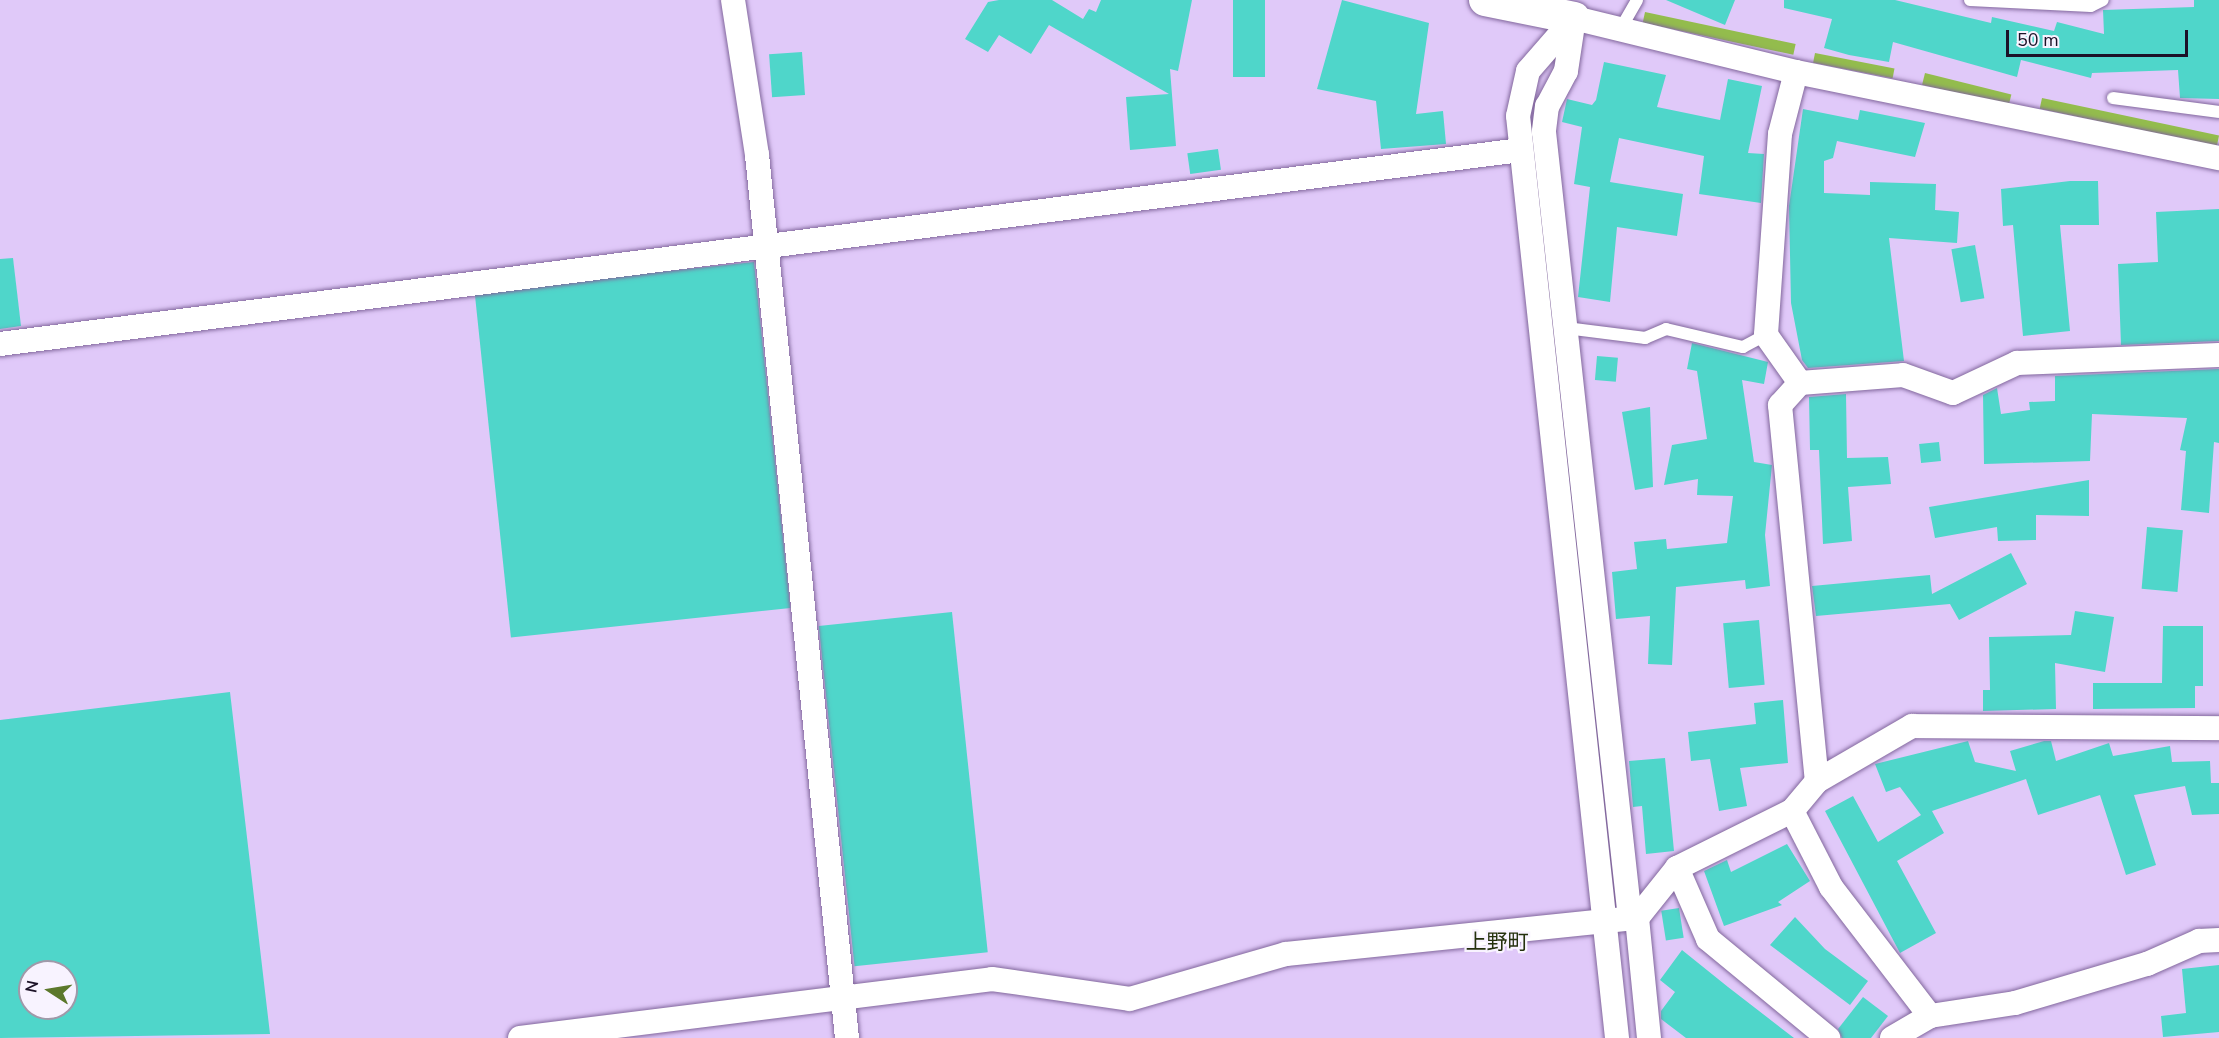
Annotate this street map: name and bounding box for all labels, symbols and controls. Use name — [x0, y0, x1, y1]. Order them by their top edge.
scale bar — [2009, 18, 2190, 56]
text: 50 m — [2017, 28, 2059, 52]
district label: 上野町 — [1466, 929, 1528, 955]
north arrow — [18, 960, 78, 1020]
text: N — [20, 979, 44, 995]

